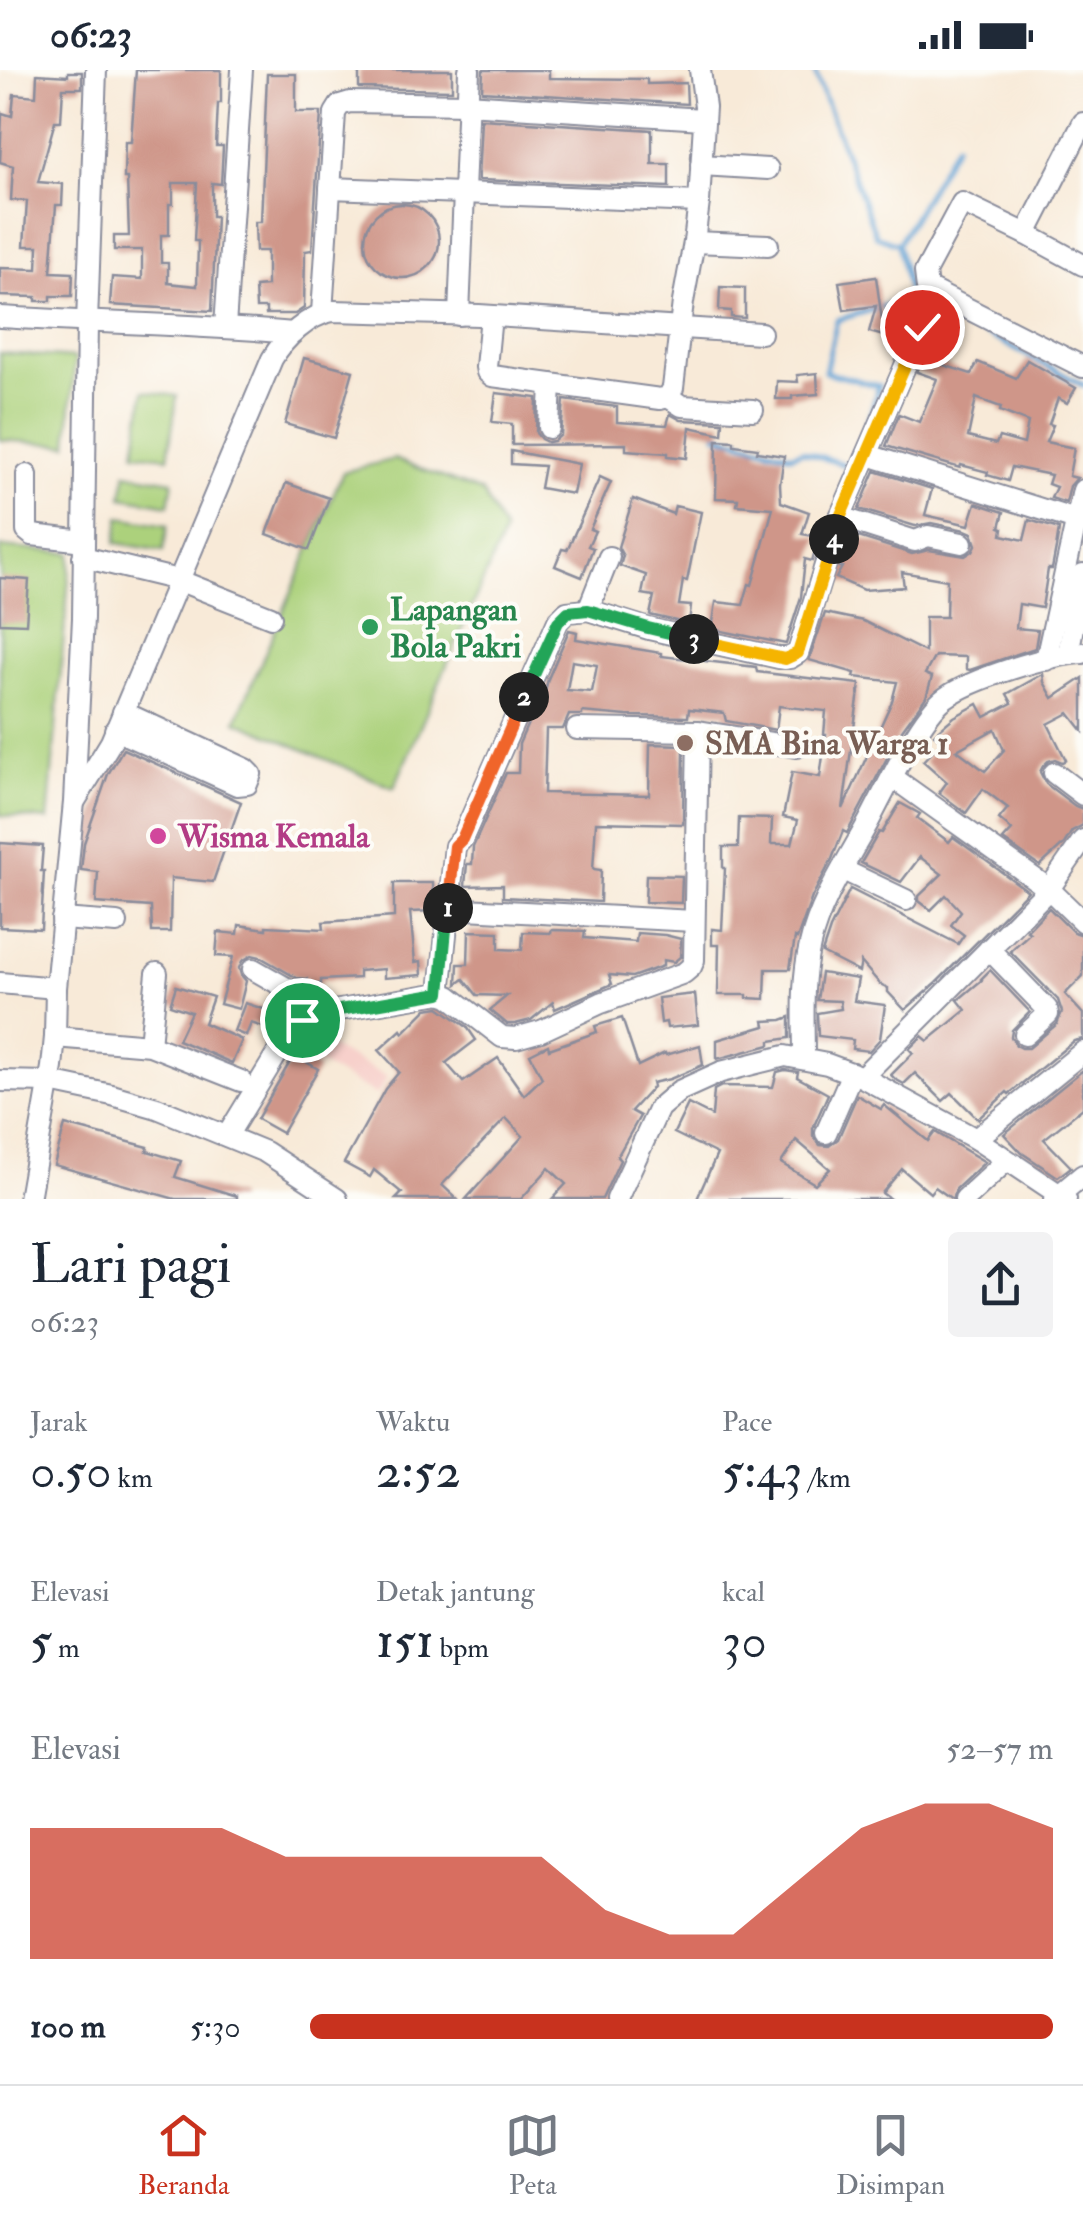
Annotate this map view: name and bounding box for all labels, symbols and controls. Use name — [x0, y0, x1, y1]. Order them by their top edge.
text: 06:23 — [50, 11, 132, 59]
pin — [880, 285, 965, 370]
icon: check — [895, 300, 950, 355]
pin: 4 — [809, 514, 859, 564]
text: 4 — [826, 521, 842, 556]
place label: Lapangan Bola Pakri — [390, 590, 522, 667]
pin: 3 — [669, 614, 719, 664]
marker: Lapangan Bola Pakri — [359, 616, 381, 638]
text: 3 — [689, 621, 699, 656]
pin: 2 — [499, 672, 549, 722]
text: 2 — [517, 679, 531, 714]
place label: SMA Bina Warga 1 — [705, 724, 948, 764]
marker: SMA Bina Warga 1 — [674, 732, 696, 754]
place label: Wisma Kemala — [177, 817, 370, 857]
marker: Wisma Kemala — [147, 825, 169, 847]
pin: 1 — [423, 883, 473, 933]
text: 1 — [443, 890, 453, 925]
pin — [260, 978, 345, 1063]
icon: arrive — [275, 993, 330, 1048]
text: Lari pagi — [30, 1230, 231, 1299]
button: share — [948, 1232, 1053, 1337]
text: 06:23 — [30, 1302, 99, 1342]
text: Jarak — [30, 1405, 88, 1440]
text: Waktu — [376, 1405, 450, 1440]
text: Pace — [722, 1405, 772, 1440]
text: 0.50 — [30, 1440, 112, 1503]
text: 2:52 — [376, 1440, 461, 1503]
text: 5:43 — [722, 1440, 803, 1503]
text: km — [112, 1461, 153, 1496]
text: /km — [803, 1461, 851, 1496]
text: Elevasi — [30, 1575, 109, 1610]
text: Detak jantung — [376, 1575, 534, 1610]
text: kcal — [722, 1575, 765, 1610]
text: 5 — [30, 1610, 52, 1673]
text: 151 — [376, 1610, 434, 1673]
text: 30 — [722, 1610, 767, 1673]
text: m — [52, 1631, 80, 1666]
text: bpm — [434, 1631, 489, 1666]
text: Elevasi — [30, 1729, 121, 1769]
text: 52–57 m — [946, 1729, 1053, 1769]
text: 100 m — [30, 2007, 106, 2047]
text: 5:30 — [190, 2007, 241, 2047]
tab: Beranda — [138, 2108, 230, 2203]
tab: Peta — [505, 2108, 560, 2203]
tab: Disimpan — [836, 2108, 945, 2203]

